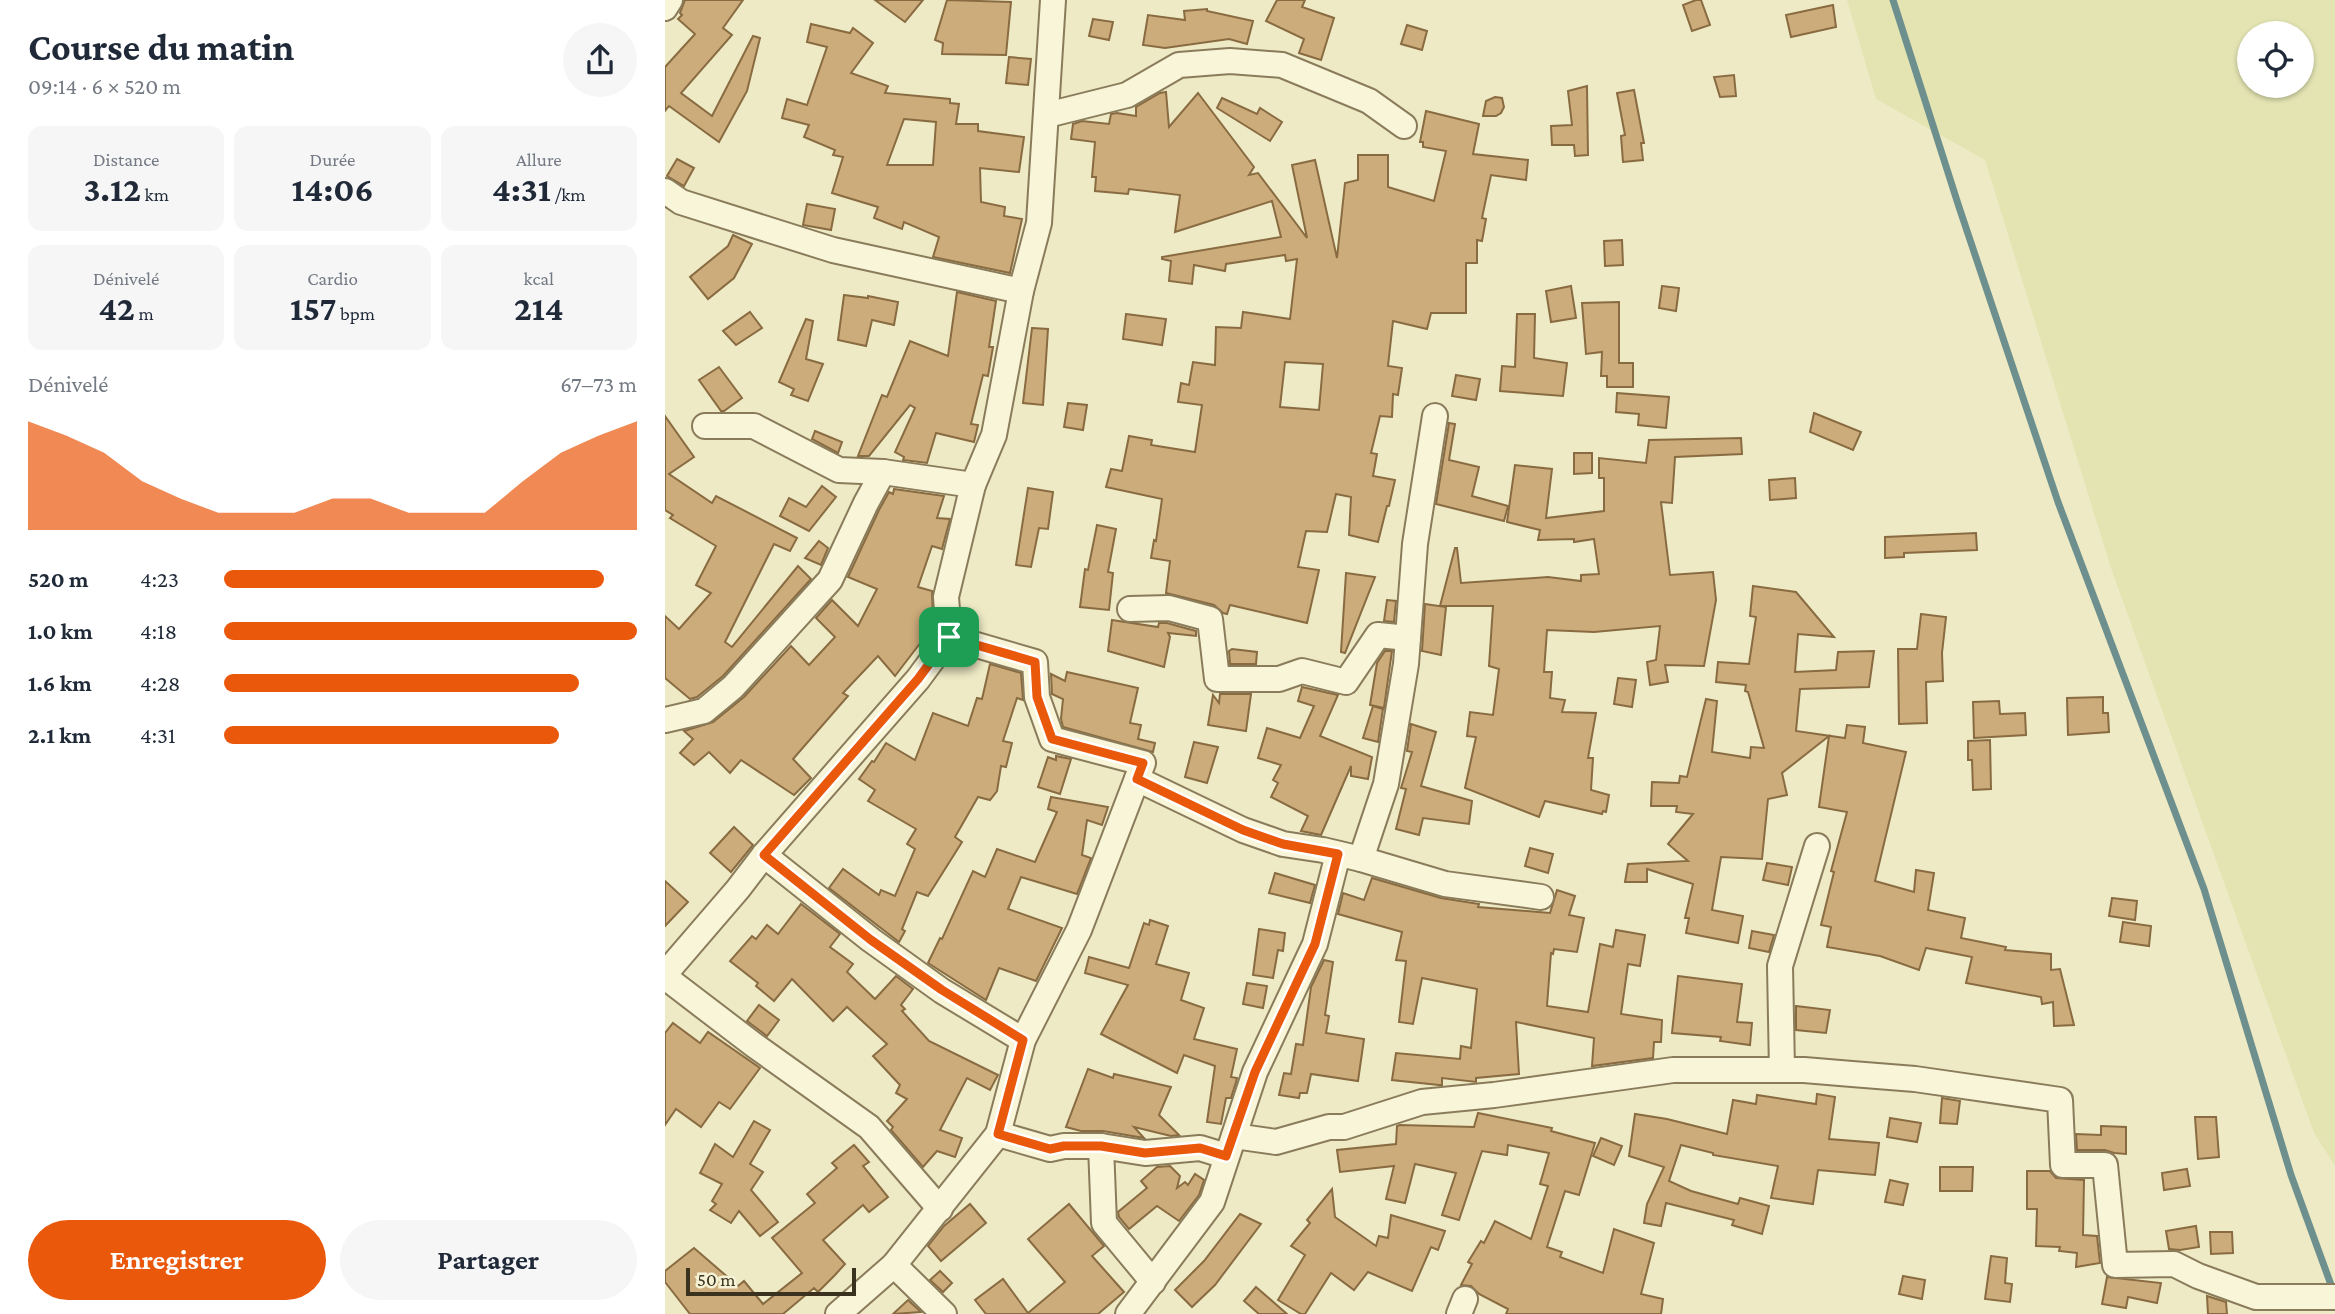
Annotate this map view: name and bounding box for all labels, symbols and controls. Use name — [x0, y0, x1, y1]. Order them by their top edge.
map controls — [2237, 21, 2314, 98]
button: locate — [2237, 21, 2314, 98]
button: share — [563, 23, 637, 97]
text: Course du matin — [28, 26, 294, 68]
text: 09:14 · 6 × 520 m — [28, 73, 181, 99]
text: Distance — [93, 149, 159, 170]
text: Durée — [310, 149, 355, 170]
text: Allure — [516, 149, 562, 170]
text: 3.12 — [83, 170, 141, 209]
text: 14:06 — [291, 170, 374, 209]
text: 4:31 — [492, 170, 551, 209]
text: km — [141, 184, 169, 205]
text: /km — [551, 184, 586, 205]
text: Dénivelé — [93, 268, 159, 289]
text: Cardio — [307, 268, 358, 289]
text: kcal — [524, 268, 554, 289]
text: 42 — [99, 289, 135, 328]
text: 157 — [290, 289, 336, 328]
text: 214 — [514, 289, 564, 328]
text: m — [135, 303, 154, 324]
text: bpm — [336, 303, 375, 324]
text: Dénivelé — [28, 371, 108, 397]
text: 67–73 m — [560, 371, 637, 397]
text: 520 m — [28, 566, 89, 592]
text: 4:23 — [140, 566, 179, 592]
pin — [919, 607, 979, 667]
text: 1.0 km — [28, 618, 93, 644]
text: 4:18 — [140, 618, 177, 644]
icon: arrive — [930, 618, 968, 656]
text: 1.6 km — [28, 670, 92, 696]
text: 4:28 — [140, 670, 180, 696]
text: 2.1 km — [28, 722, 91, 748]
text: 4:31 — [140, 722, 176, 748]
button: Enregistrer — [28, 1220, 326, 1300]
button: Partager — [340, 1220, 637, 1300]
scale bar — [686, 1265, 856, 1297]
text: 50 m — [697, 1269, 736, 1290]

